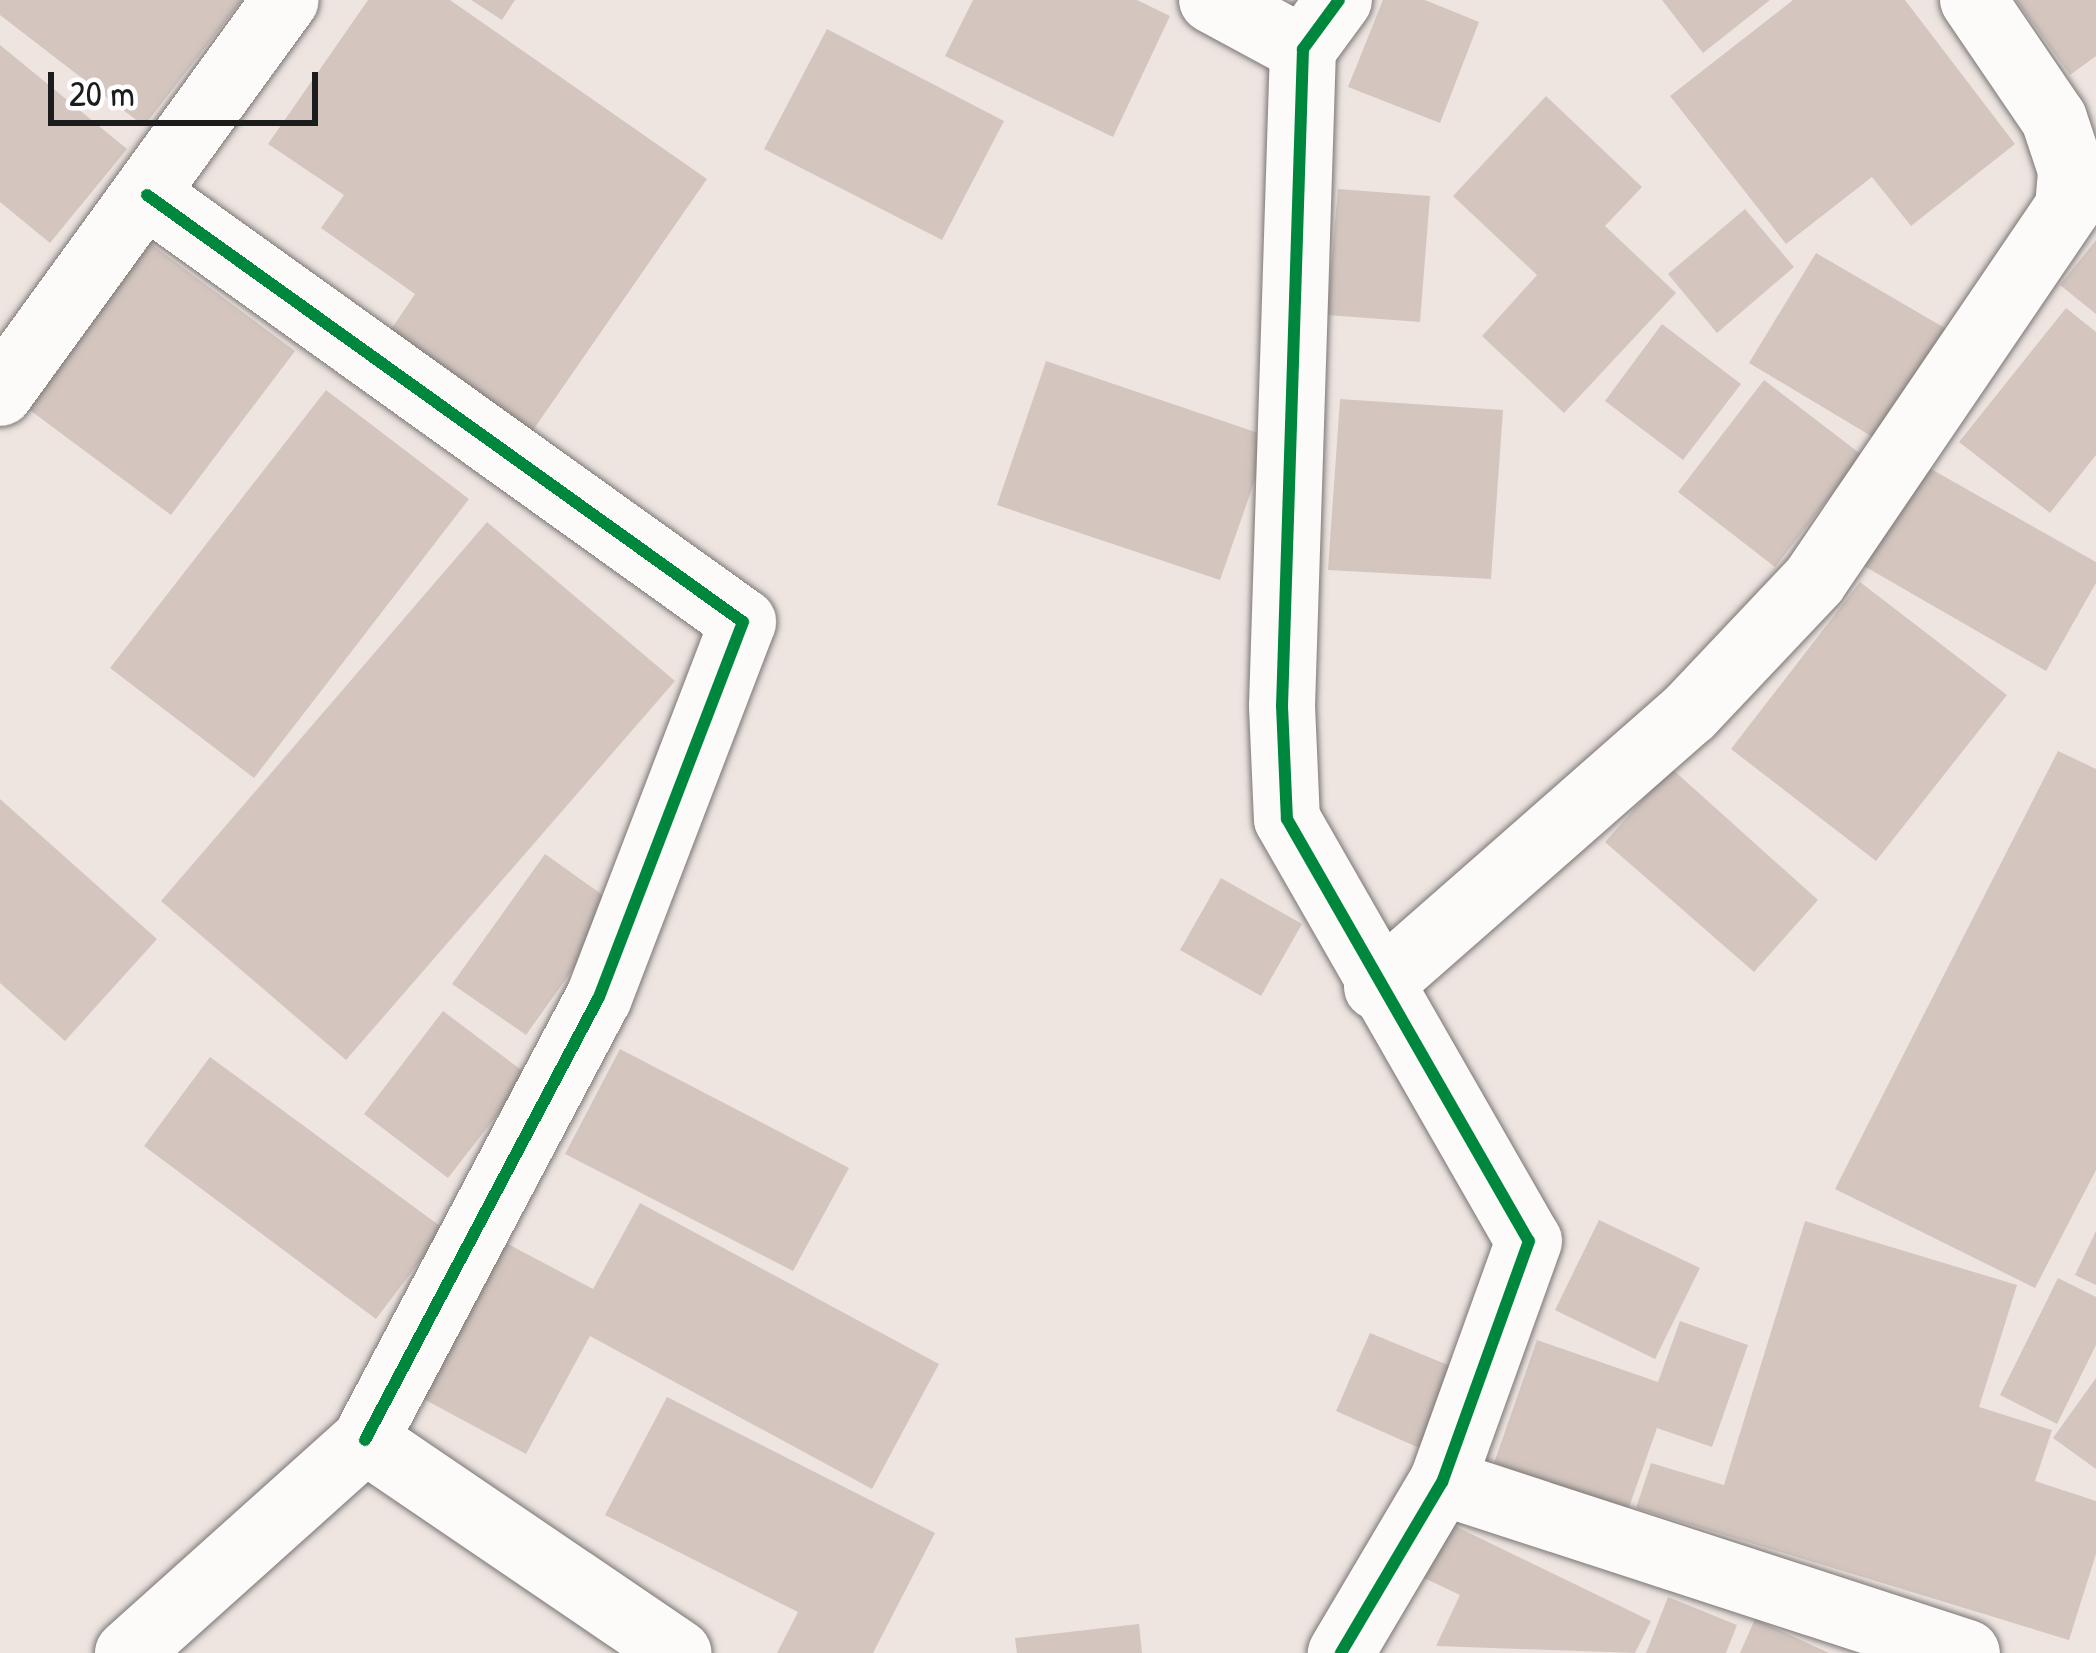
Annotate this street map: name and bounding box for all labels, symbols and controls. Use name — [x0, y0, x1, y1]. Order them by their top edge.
scale bar — [54, 48, 324, 122]
text: 20 m — [69, 68, 135, 117]

